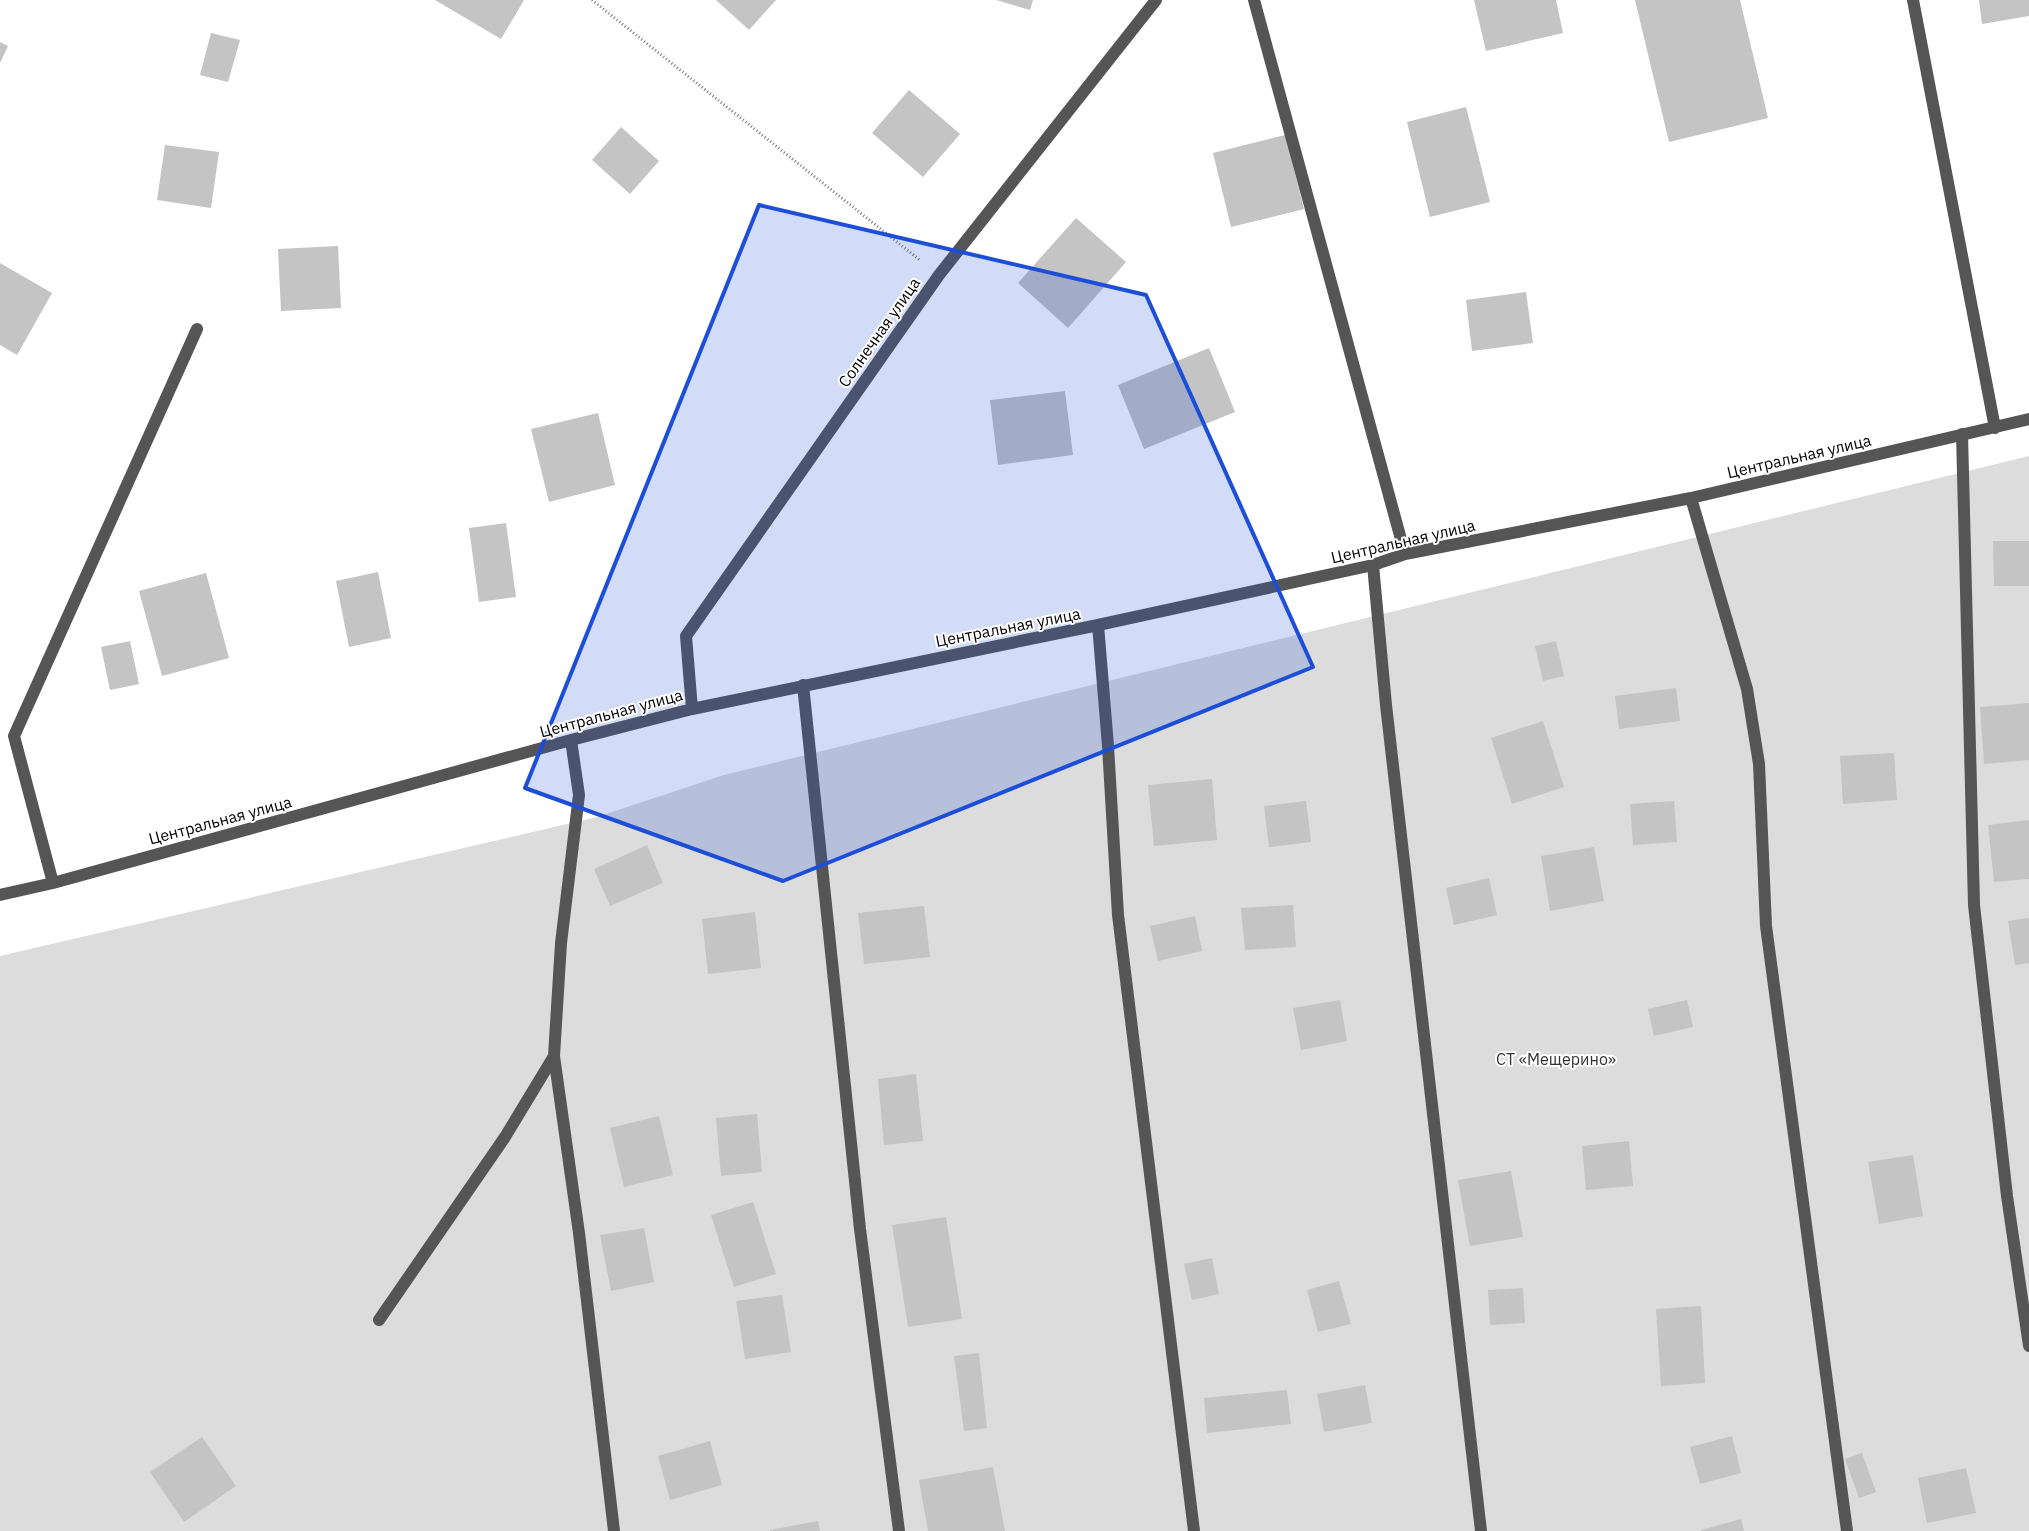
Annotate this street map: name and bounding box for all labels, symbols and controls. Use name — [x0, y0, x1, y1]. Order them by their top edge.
street label: Солнечная улица — [834, 273, 925, 391]
street label: Центральная улица — [1725, 430, 1873, 482]
street label: Центральная улица — [1329, 515, 1477, 567]
street label: Центральная улица — [934, 603, 1083, 651]
street label: Центральная улица — [537, 684, 685, 742]
street label: Центральная улица — [146, 791, 294, 849]
park label: СТ «Мещерино» — [1496, 1049, 1616, 1069]

